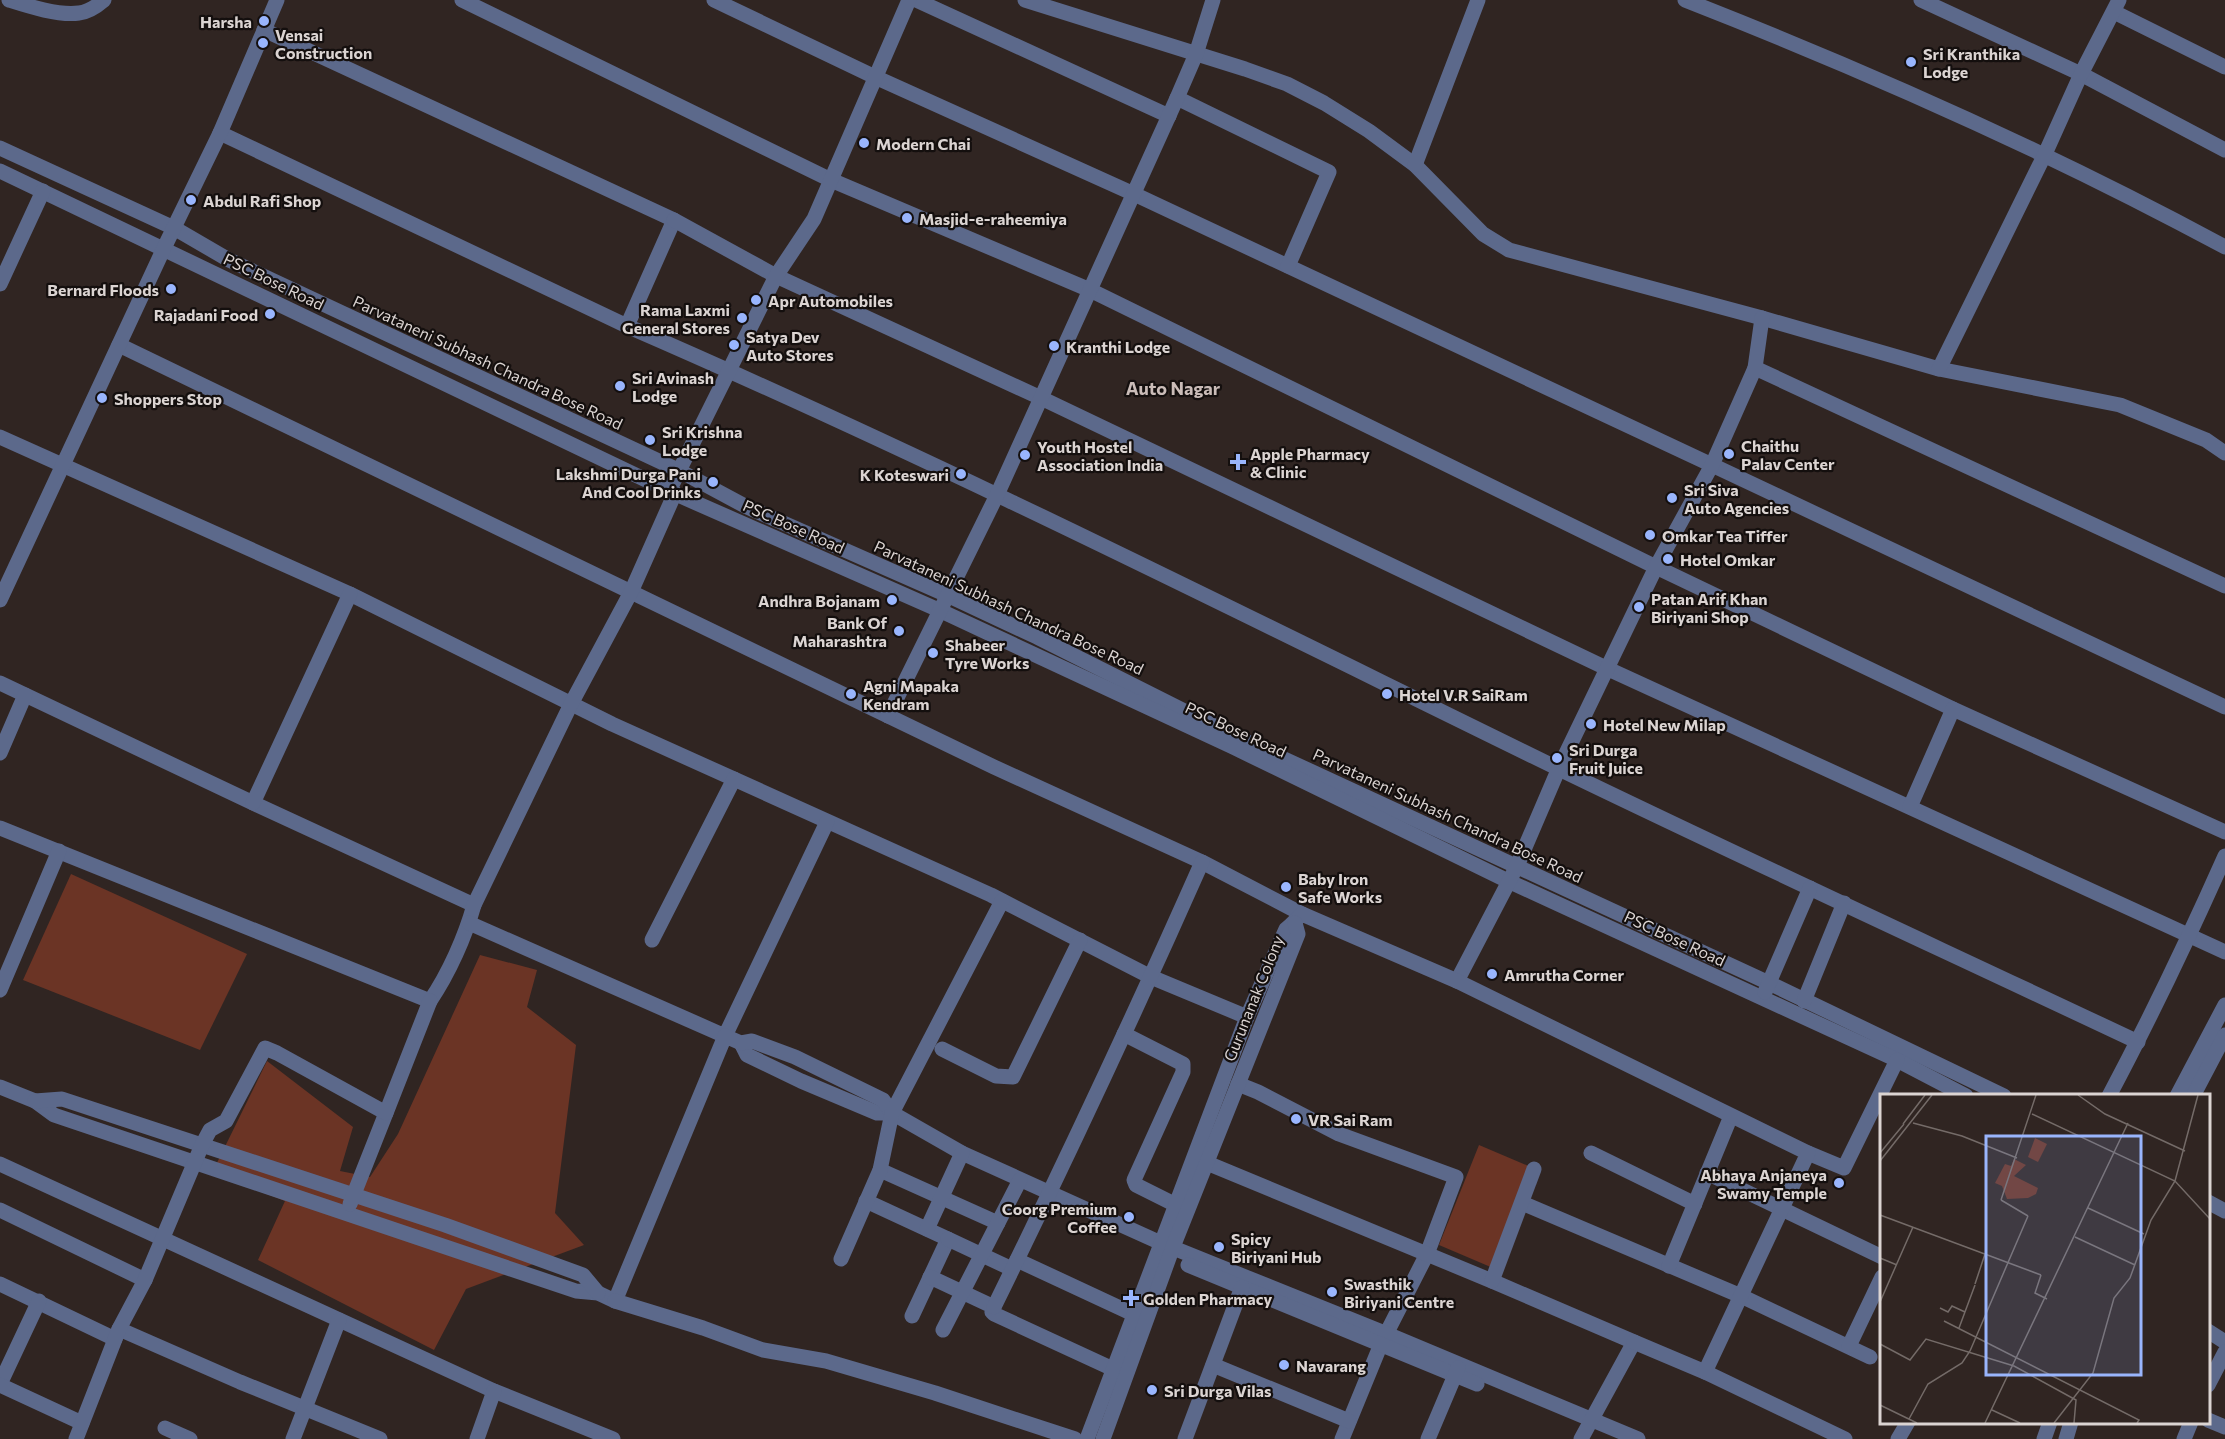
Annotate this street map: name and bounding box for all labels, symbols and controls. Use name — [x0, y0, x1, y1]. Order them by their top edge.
place label: Harsha — [200, 12, 252, 31]
marker: Harsha — [257, 14, 271, 28]
place label: Vensai Construction — [275, 25, 372, 62]
marker: Vensai Construction — [256, 36, 270, 50]
place label: Sri Kranthika Lodge — [1923, 44, 2020, 81]
marker: Sri Kranthika Lodge — [1904, 55, 1918, 69]
place label: Modern Chai — [876, 134, 971, 153]
marker: Modern Chai — [857, 136, 871, 150]
place label: Abdul Rafi Shop — [203, 191, 321, 210]
marker: Abdul Rafi Shop — [184, 193, 198, 207]
place label: Masjid-e-raheemiya — [919, 209, 1067, 228]
marker: Masjid-e-raheemiya — [900, 211, 914, 225]
street label: PSC Bose Road — [221, 248, 327, 314]
place label: Bernard Floods — [47, 280, 159, 299]
marker: Bernard Floods — [164, 282, 178, 296]
street label: Parvataneni Subhash Chandra Bose Road — [350, 291, 626, 433]
place label: Apr Automobiles — [768, 291, 893, 310]
marker: Apr Automobiles — [749, 293, 763, 307]
place label: Rama Laxmi General Stores — [622, 300, 730, 337]
place label: Rajadani Food — [154, 305, 258, 324]
marker: Rajadani Food — [263, 307, 277, 321]
marker: Rama Laxmi General Stores — [735, 311, 749, 325]
place label: Satya Dev Auto Stores — [746, 327, 834, 364]
place label: Kranthi Lodge — [1066, 337, 1170, 356]
marker: Satya Dev Auto Stores — [727, 338, 741, 352]
marker: Kranthi Lodge — [1047, 339, 1061, 353]
place label: Sri Avinash Lodge — [632, 368, 714, 405]
district label: Auto Nagar — [1126, 377, 1221, 399]
marker: Sri Avinash Lodge — [613, 379, 627, 393]
place label: Shoppers Stop — [114, 389, 222, 408]
marker: Shoppers Stop — [95, 391, 109, 405]
place label: Sri Krishna Lodge — [662, 422, 742, 459]
marker: Sri Krishna Lodge — [643, 433, 657, 447]
place label: Chaithu Palav Center — [1741, 436, 1835, 473]
place label: Youth Hostel Association India — [1037, 437, 1163, 474]
place label: Apple Pharmacy & Clinic — [1250, 444, 1370, 481]
marker: Chaithu Palav Center — [1722, 447, 1736, 461]
marker: Youth Hostel Association India — [1018, 448, 1032, 462]
marker: Apple Pharmacy & Clinic — [1231, 455, 1245, 469]
place label: Lakshmi Durga Pani And Cool Drinks — [556, 464, 701, 501]
place label: K Koteswari — [860, 465, 949, 484]
marker: K Koteswari — [954, 467, 968, 481]
marker: Lakshmi Durga Pani And Cool Drinks — [706, 475, 720, 489]
place label: Sri Siva Auto Agencies — [1684, 480, 1789, 517]
marker: Sri Siva Auto Agencies — [1665, 491, 1679, 505]
street label: PSC Bose Road — [740, 495, 848, 557]
place label: Omkar Tea Tiffer — [1662, 526, 1788, 545]
marker: Omkar Tea Tiffer — [1643, 528, 1657, 542]
street label: Parvataneni Subhash Chandra Bose Road — [871, 536, 1147, 678]
place label: Hotel Omkar — [1680, 550, 1776, 569]
marker: Hotel Omkar — [1661, 552, 1675, 566]
place label: Patan Arif Khan Biriyani Shop — [1651, 589, 1768, 626]
place label: Andhra Bojanam — [758, 591, 880, 610]
marker: Andhra Bojanam — [885, 593, 899, 607]
marker: Patan Arif Khan Biriyani Shop — [1632, 600, 1646, 614]
place label: Bank Of Maharashtra — [792, 613, 887, 650]
marker: Bank Of Maharashtra — [892, 624, 906, 638]
place label: Shabeer Tyre Works — [945, 635, 1029, 672]
marker: Shabeer Tyre Works — [926, 646, 940, 660]
place label: Agni Mapaka Kendram — [863, 676, 959, 713]
place label: Hotel V.R SaiRam — [1399, 685, 1528, 704]
marker: Agni Mapaka Kendram — [844, 687, 858, 701]
marker: Hotel V.R SaiRam — [1380, 687, 1394, 701]
street label: PSC Bose Road — [1182, 697, 1290, 761]
place label: Hotel New Milap — [1603, 715, 1726, 734]
marker: Hotel New Milap — [1584, 717, 1598, 731]
place label: Sri Durga Fruit Juice — [1569, 740, 1643, 777]
street label: Parvataneni Subhash Chandra Bose Road — [1310, 744, 1586, 886]
marker: Sri Durga Fruit Juice — [1550, 751, 1564, 765]
place label: Baby Iron Safe Works — [1298, 869, 1382, 906]
marker: Baby Iron Safe Works — [1279, 880, 1293, 894]
street label: PSC Bose Road — [1621, 906, 1729, 970]
street label: Gurunanak Colony — [1219, 932, 1287, 1064]
place label: Amrutha Corner — [1504, 965, 1624, 984]
marker: Amrutha Corner — [1485, 967, 1499, 981]
inset map — [1880, 1094, 2210, 1424]
place label: VR Sai Ram — [1308, 1110, 1392, 1129]
marker: VR Sai Ram — [1289, 1112, 1303, 1126]
place label: Abhaya Anjaneya Swamy Temple — [1700, 1165, 1827, 1202]
marker: Abhaya Anjaneya Swamy Temple — [1832, 1176, 1846, 1190]
place label: Coorg Premium Coffee — [1002, 1199, 1117, 1236]
marker: Coorg Premium Coffee — [1122, 1210, 1136, 1224]
place label: Spicy Biriyani Hub — [1231, 1229, 1322, 1266]
marker: Spicy Biriyani Hub — [1212, 1240, 1226, 1254]
place label: Swasthik Biriyani Centre — [1344, 1274, 1454, 1311]
marker: Swasthik Biriyani Centre — [1325, 1285, 1339, 1299]
place label: Golden Pharmacy — [1143, 1289, 1272, 1308]
marker: Golden Pharmacy — [1124, 1291, 1138, 1305]
place label: Navarang — [1296, 1356, 1366, 1375]
marker: Navarang — [1277, 1358, 1291, 1372]
place label: Sri Durga Vilas — [1164, 1381, 1271, 1400]
marker: Sri Durga Vilas — [1145, 1383, 1159, 1397]

